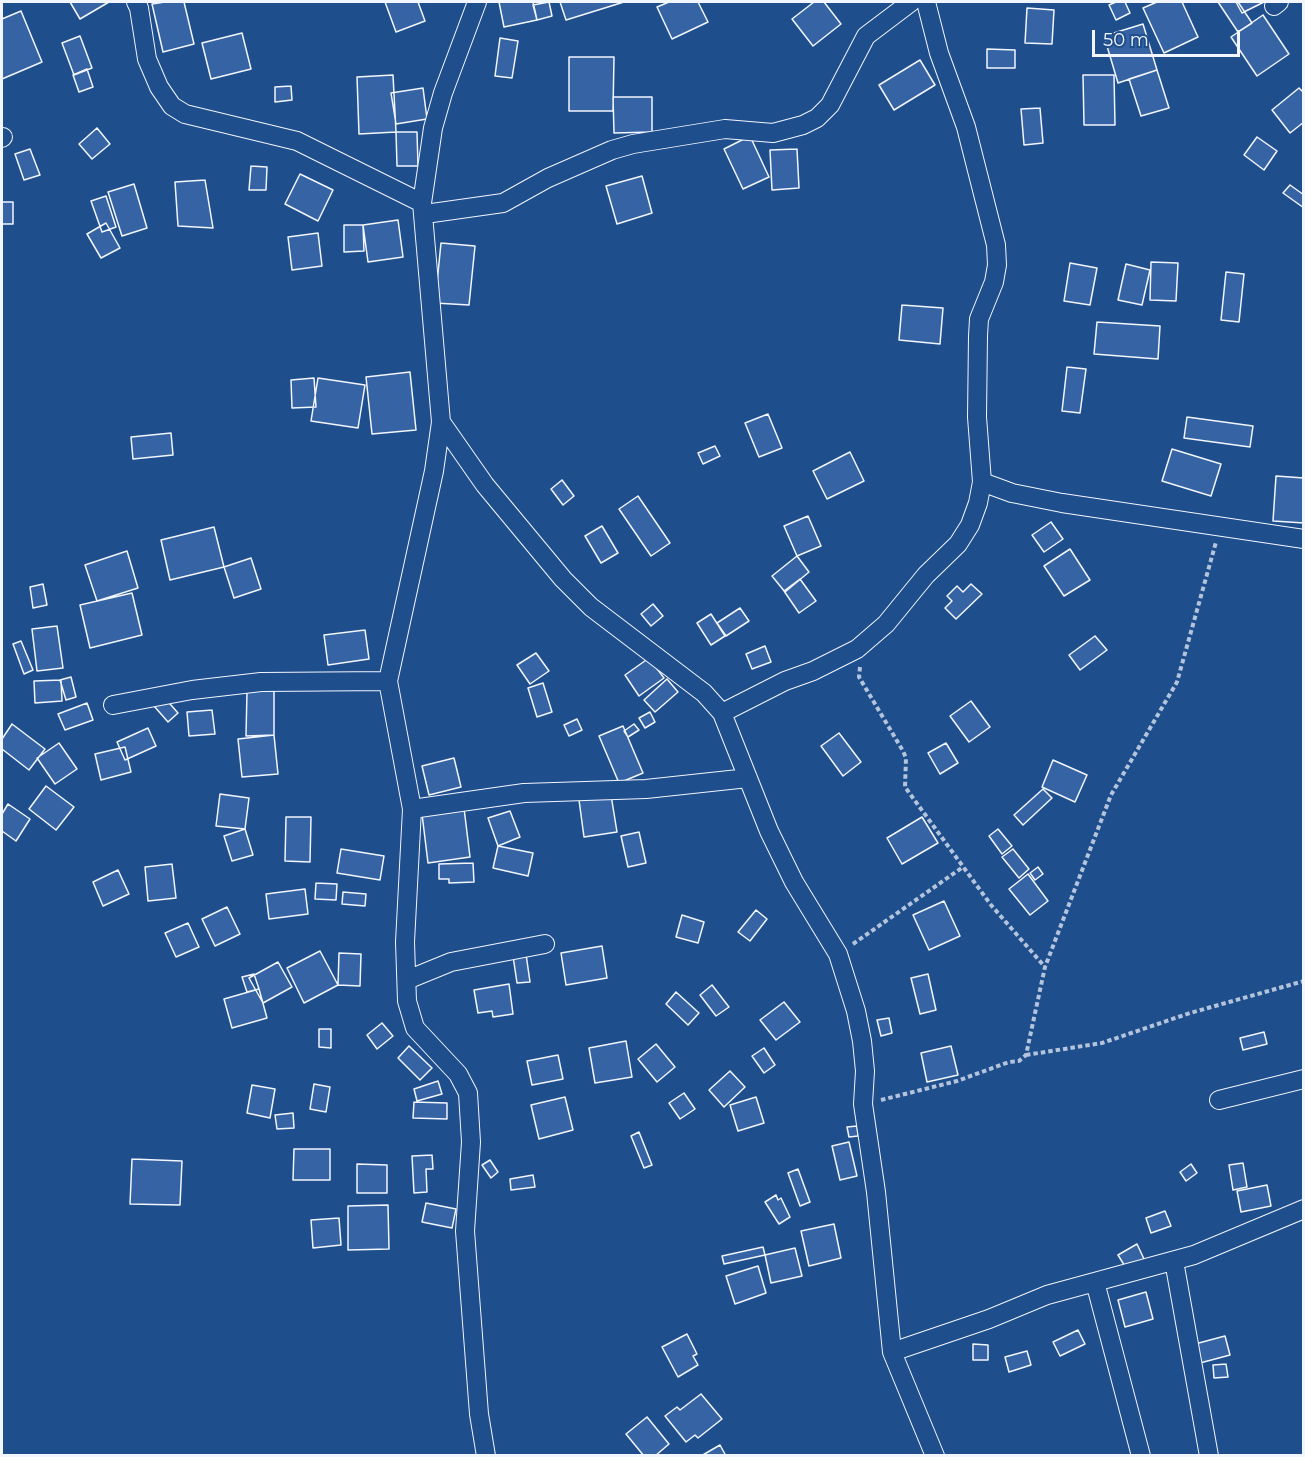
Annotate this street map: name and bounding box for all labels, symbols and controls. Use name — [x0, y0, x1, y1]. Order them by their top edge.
scale bar — [1095, 18, 1244, 56]
text: 50 m — [1103, 29, 1149, 51]

